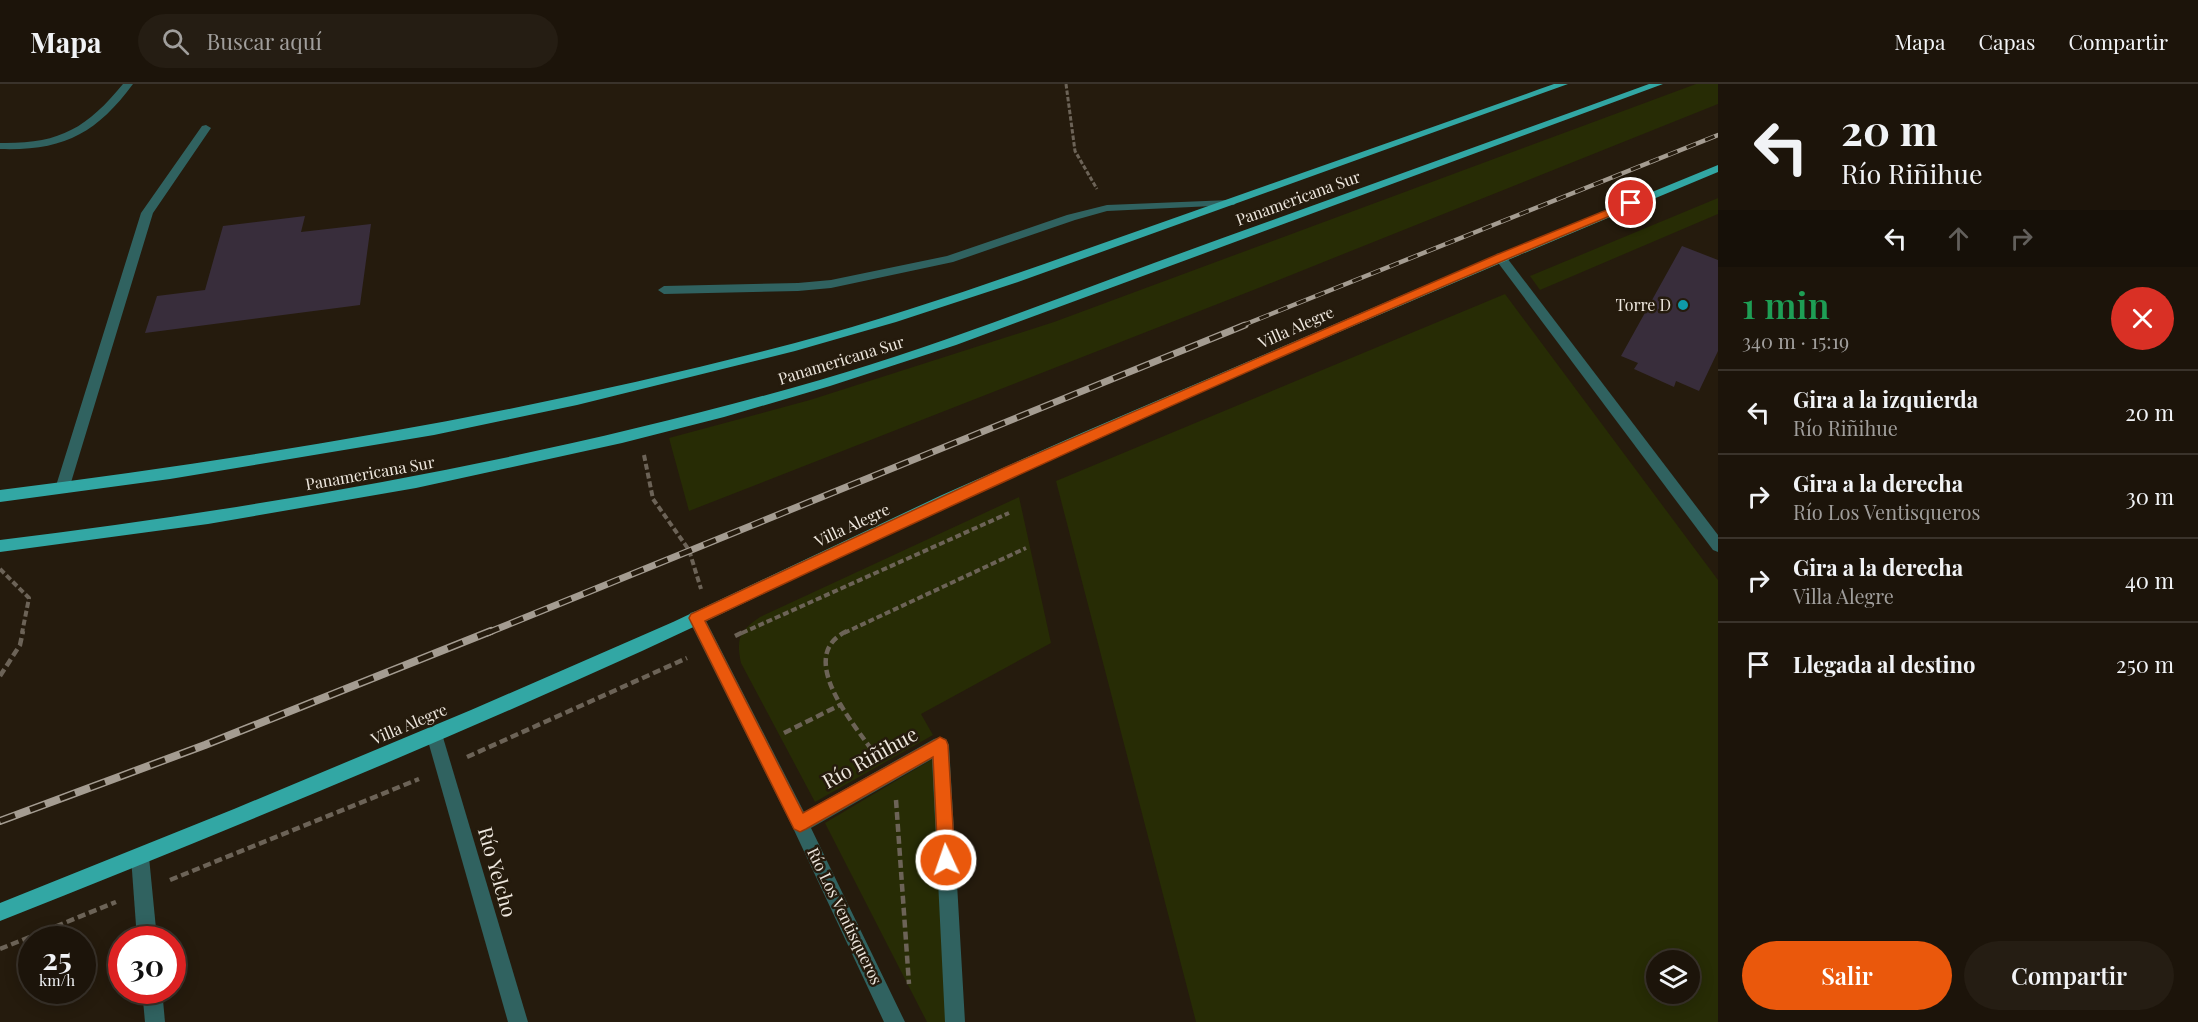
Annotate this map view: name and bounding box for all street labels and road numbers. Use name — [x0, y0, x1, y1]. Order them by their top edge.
street label: Panamericana Sur — [1233, 165, 1363, 230]
street label: Villa Alegre — [1254, 301, 1337, 353]
street label: Panamericana Sur — [775, 330, 907, 389]
street label: Panamericana Sur — [304, 451, 436, 494]
street label: Villa Alegre — [810, 498, 893, 552]
street label: Villa Alegre — [367, 698, 450, 749]
street label: Río Riñihue — [817, 719, 922, 794]
street label: Río Yelcho — [473, 823, 524, 920]
street label: Río Los Ventisqueros — [803, 844, 888, 988]

